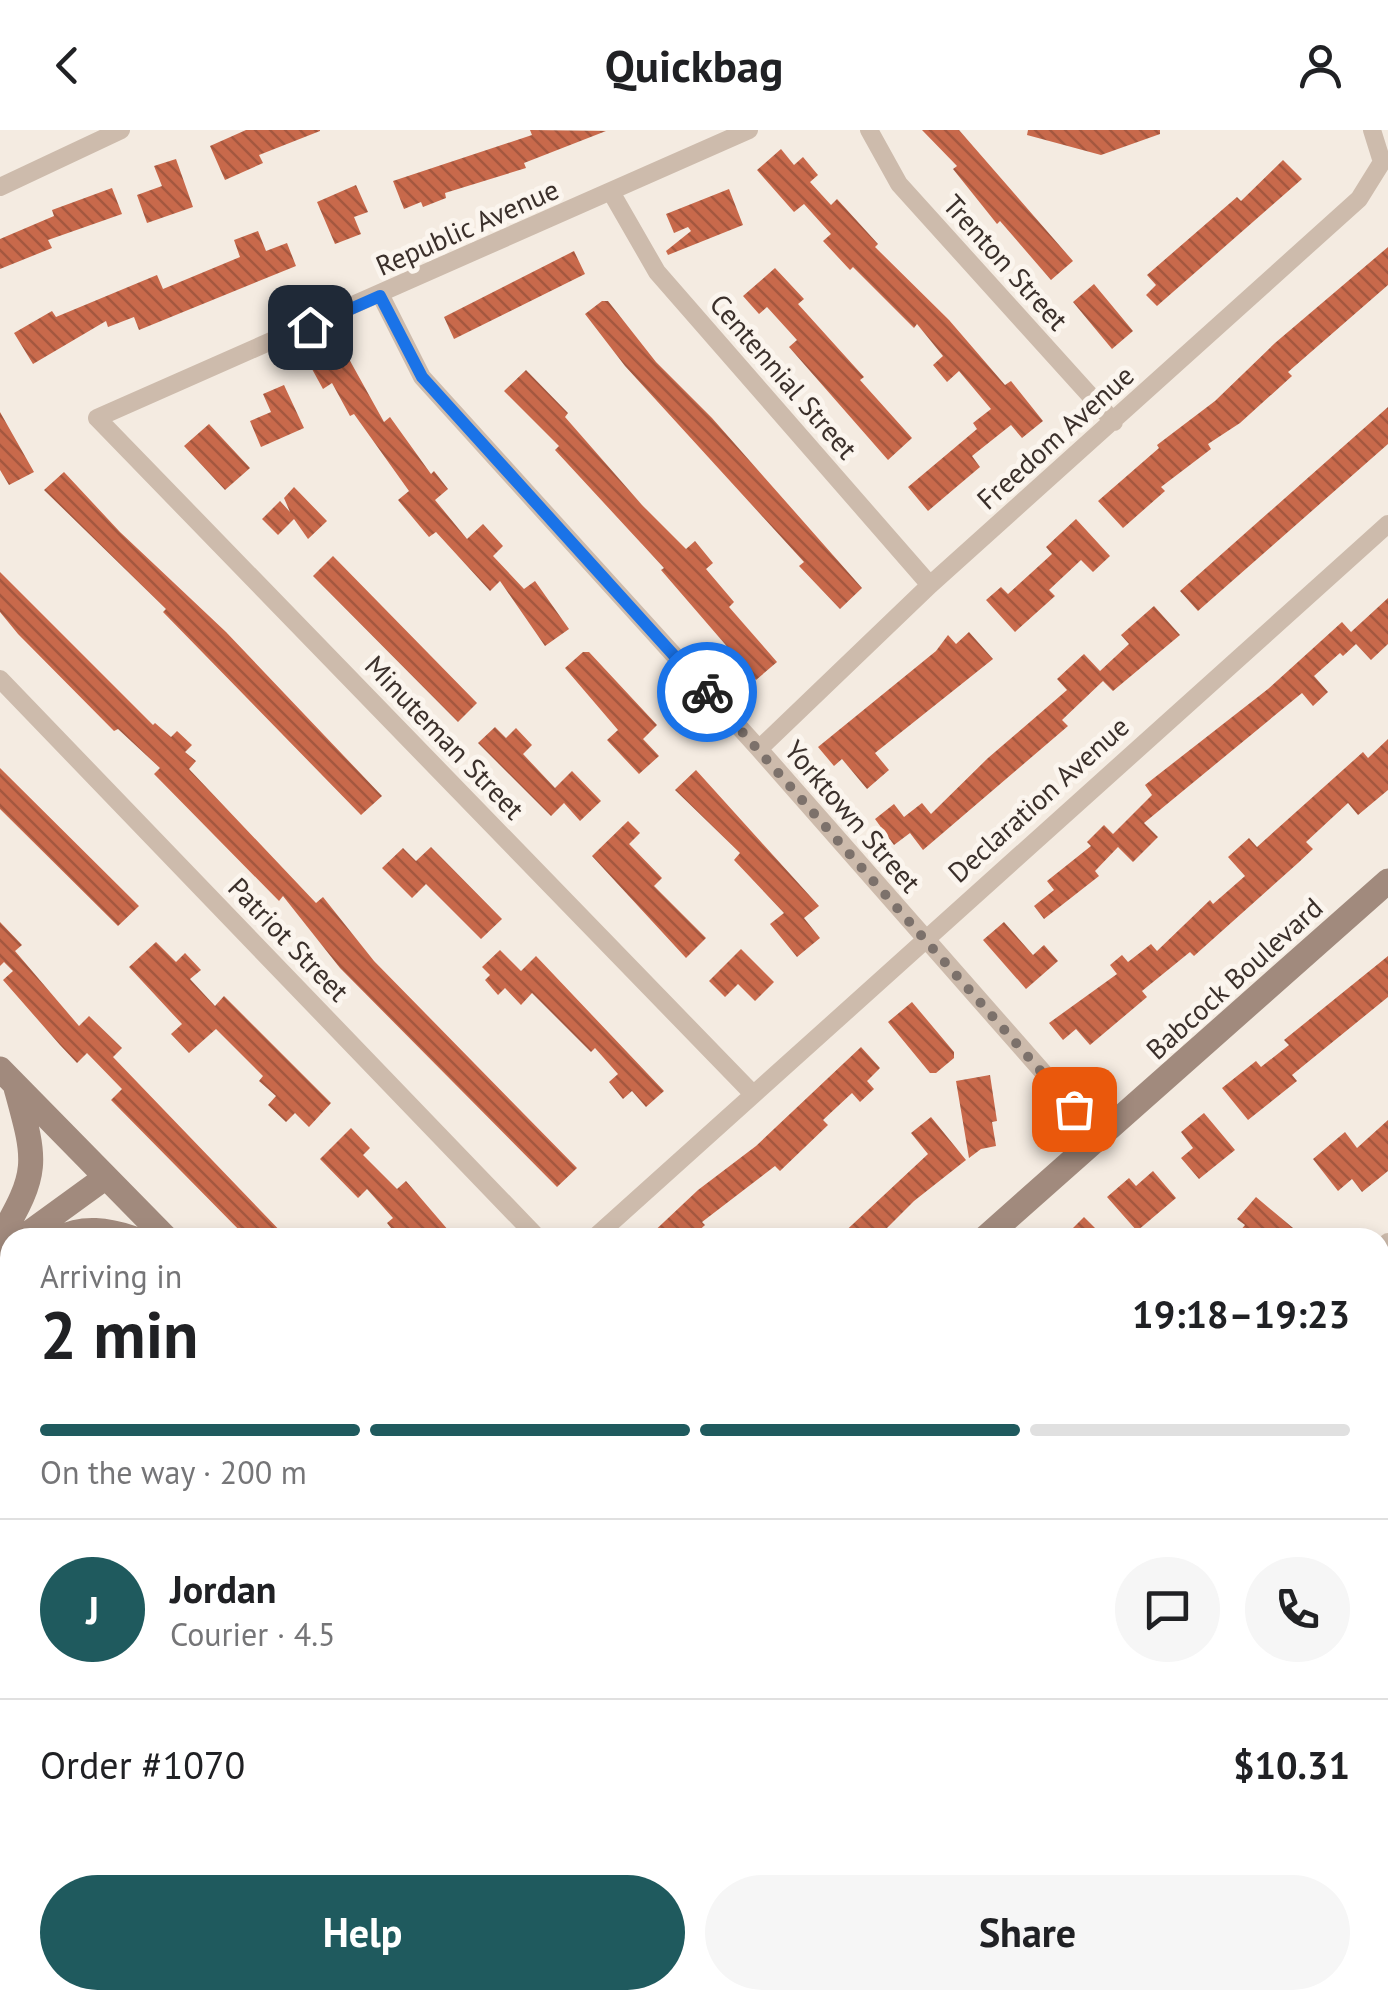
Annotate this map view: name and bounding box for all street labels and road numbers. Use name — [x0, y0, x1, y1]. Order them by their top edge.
street label: Republic Avenue — [370, 170, 564, 284]
street label: Trenton Street — [935, 186, 1077, 338]
street label: Centennial Street — [702, 286, 866, 467]
street label: Freedom Avenue — [969, 357, 1141, 517]
street label: Minuteman Street — [357, 647, 533, 827]
street label: Declaration Avenue — [940, 708, 1136, 890]
street label: Yorktown Street — [777, 732, 930, 900]
street label: Patriot Street — [221, 869, 358, 1009]
street label: Babcock Boulevard — [1138, 889, 1330, 1067]

